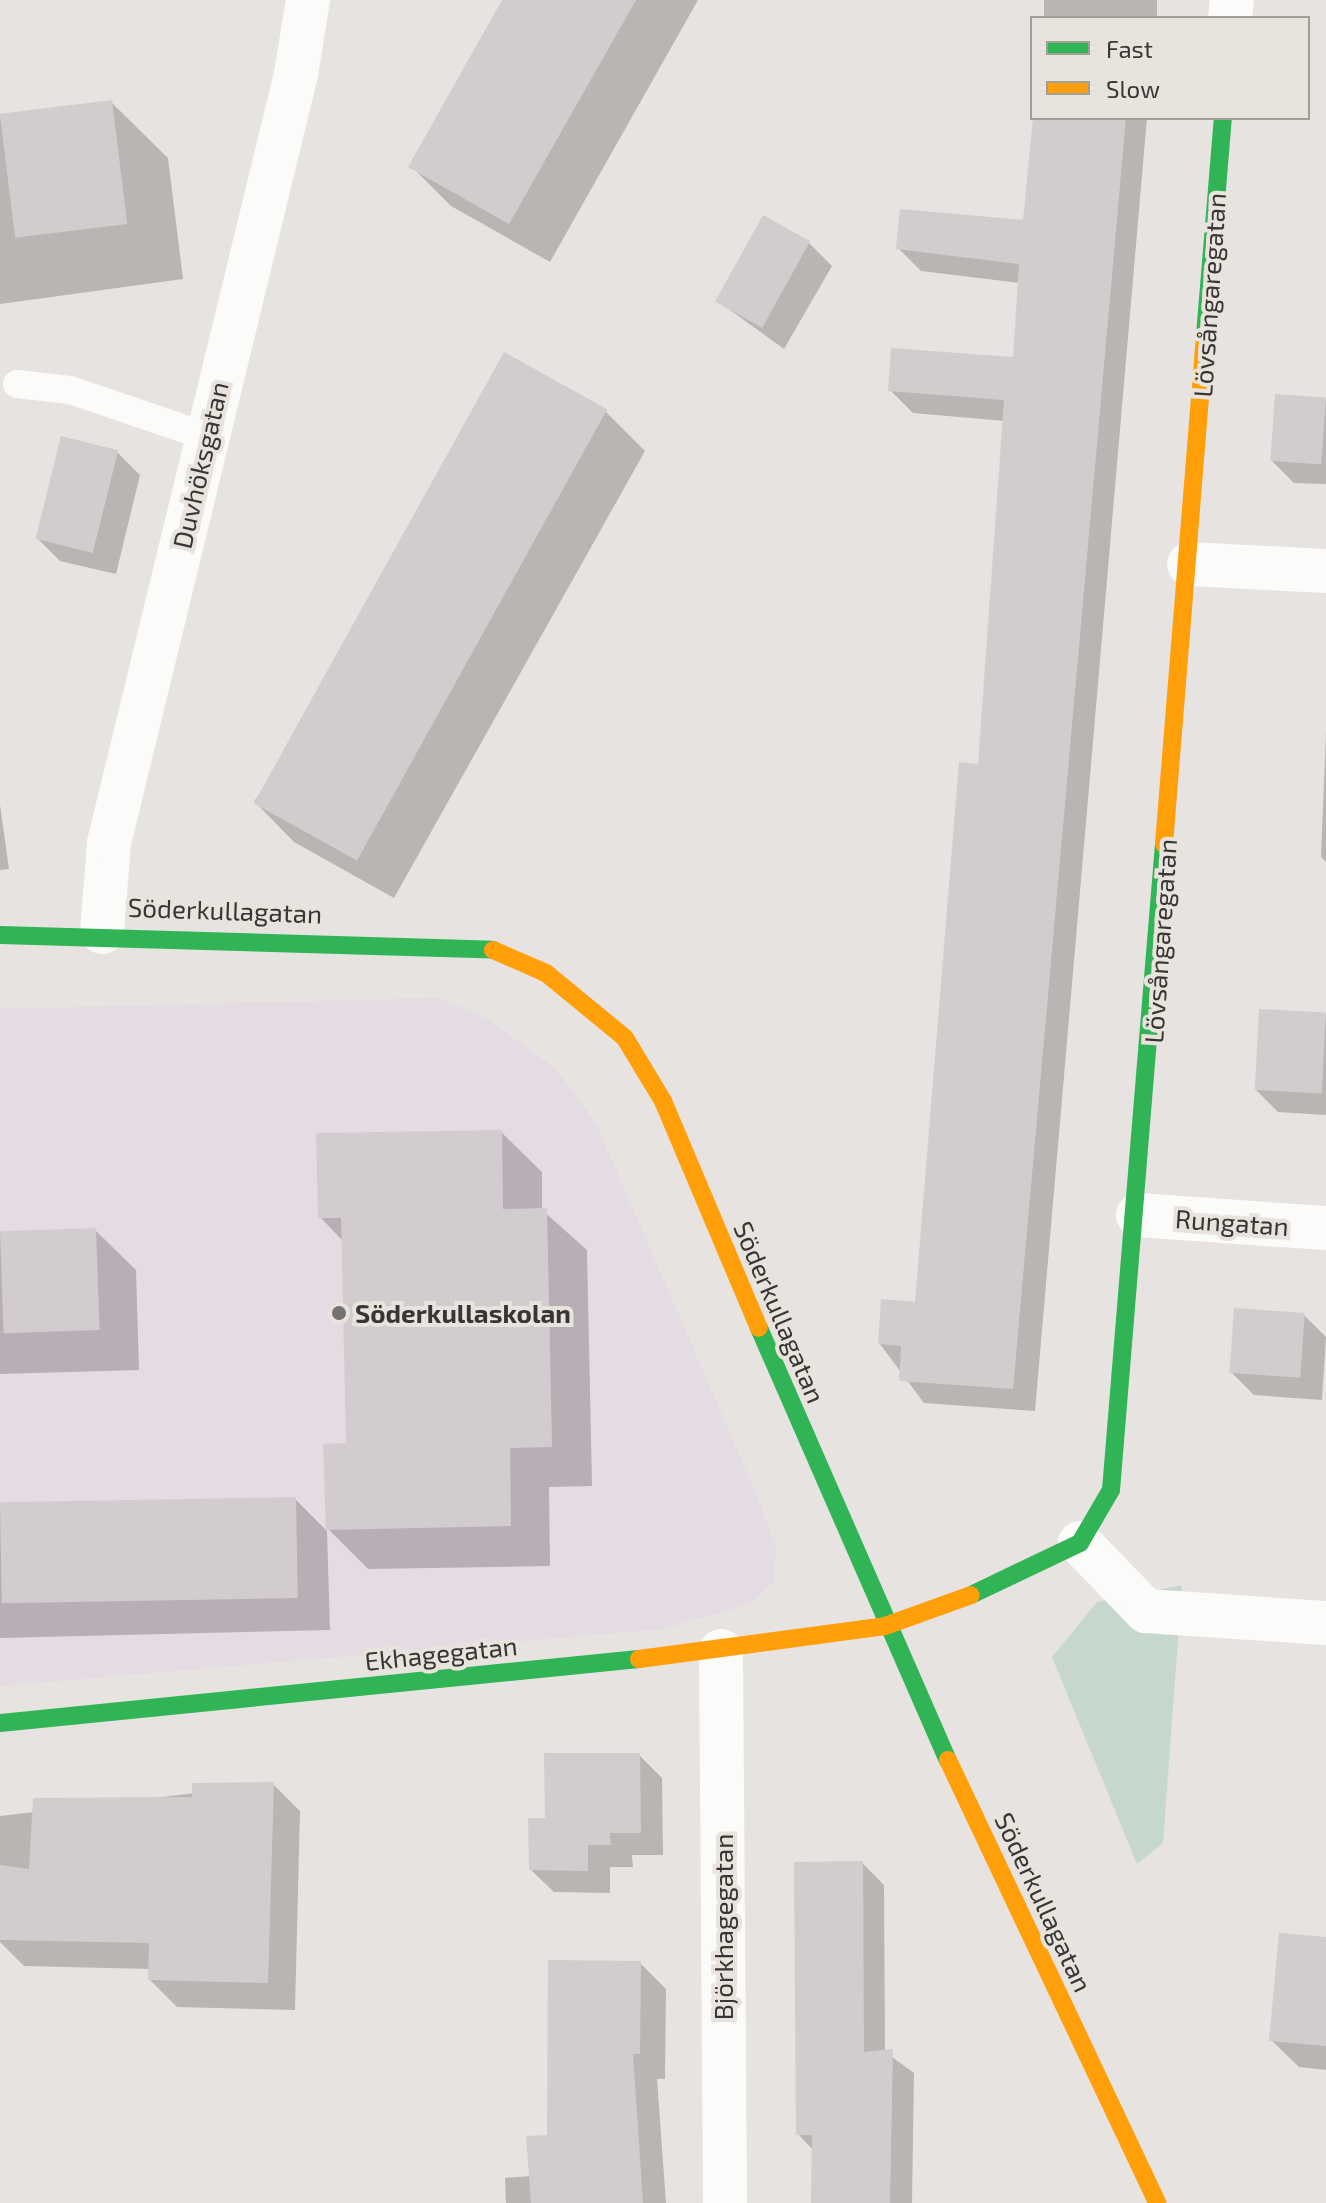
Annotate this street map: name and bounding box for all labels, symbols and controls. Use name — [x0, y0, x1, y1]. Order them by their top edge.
legend — [1030, 16, 1310, 120]
text: Fast — [1106, 34, 1153, 63]
text: Slow — [1106, 74, 1160, 103]
street label: Lövsångaregatan — [1186, 192, 1232, 398]
street label: Duvhöksgatan — [166, 379, 234, 551]
street label: Lövsångaregatan — [1137, 838, 1183, 1044]
street label: Söderkullagatan — [127, 891, 323, 929]
street label: Rungatan — [1174, 1202, 1290, 1242]
street label: Söderkullagatan — [728, 1216, 832, 1408]
place label: Söderkullaskolan — [355, 1297, 571, 1329]
marker: Söderkullaskolan — [330, 1304, 348, 1322]
street label: Ekhagegatan — [363, 1629, 519, 1677]
street label: Söderkullagatan — [989, 1807, 1099, 1997]
street label: Björkhagegatan — [707, 1834, 739, 2020]

